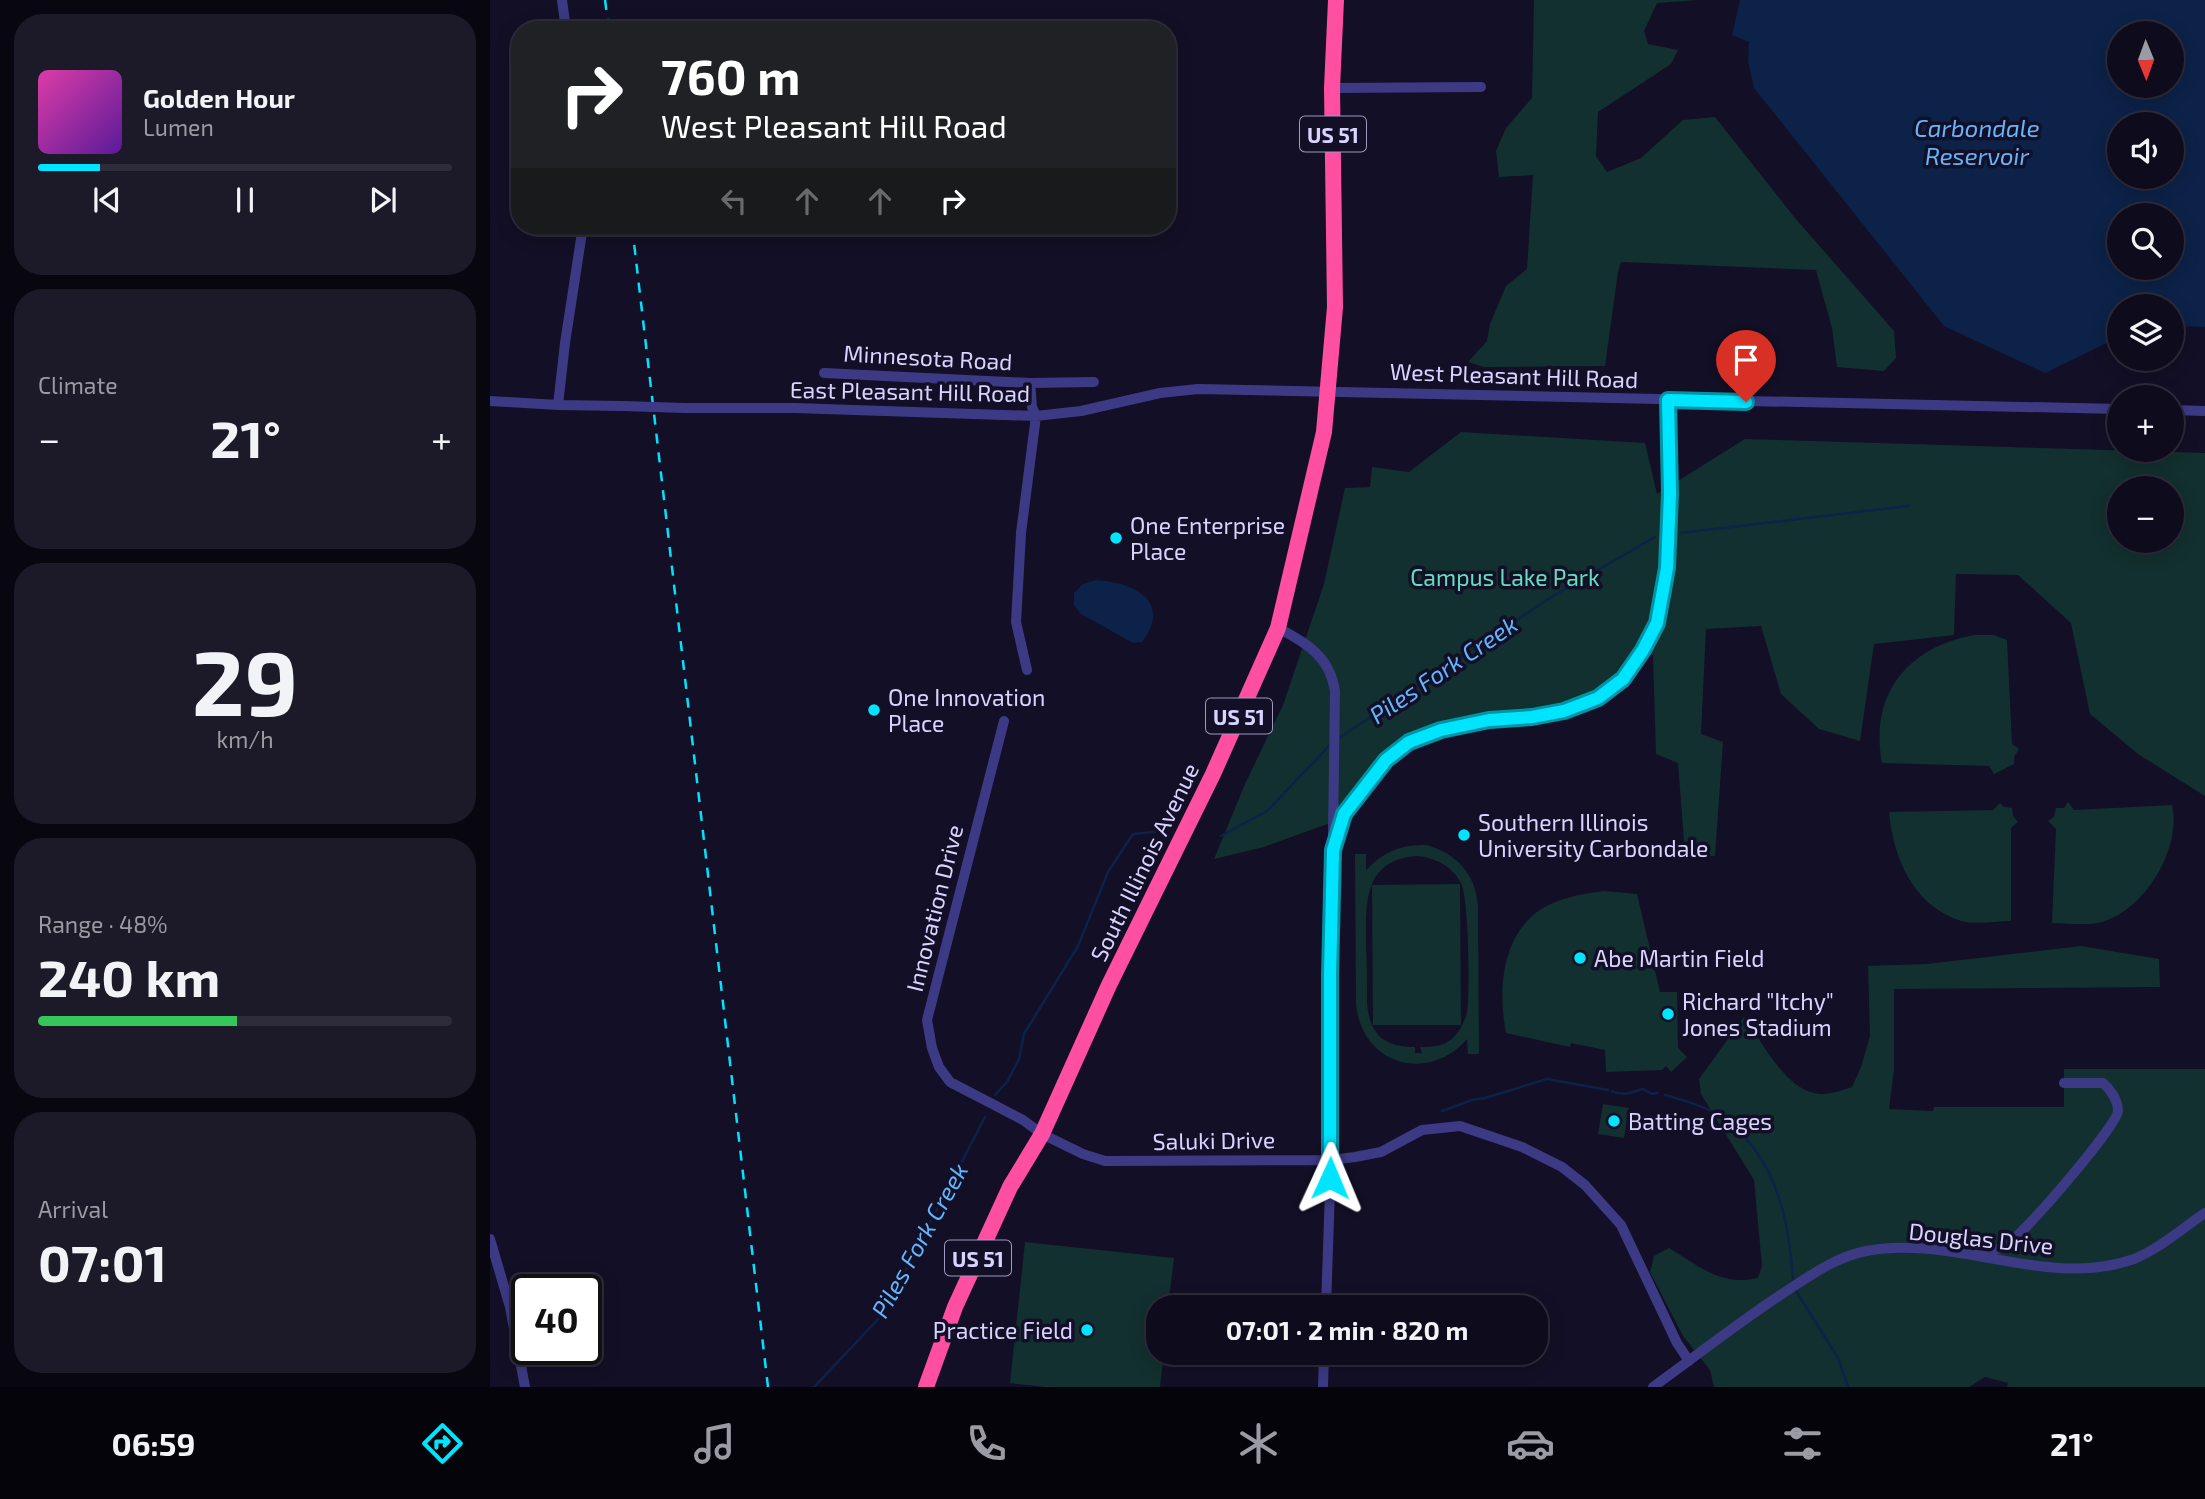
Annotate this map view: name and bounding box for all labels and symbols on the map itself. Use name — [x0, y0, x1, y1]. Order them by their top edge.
north arrow — [2107, 21, 2184, 98]
water label: Carbondale Reservoir — [1914, 113, 2040, 170]
road number: US 51 — [1300, 116, 1366, 152]
pin — [1716, 330, 1776, 402]
street label: Minnesota Road — [843, 339, 1013, 375]
street label: West Pleasant Hill Road — [1389, 357, 1639, 393]
street label: East Pleasant Hill Road — [790, 375, 1030, 407]
place label: One Enterprise Place — [1130, 511, 1285, 565]
marker: One Enterprise Place — [1108, 530, 1124, 546]
park label: Campus Lake Park — [1410, 563, 1600, 591]
water label: Piles Fork Creek — [1364, 609, 1522, 729]
place label: One Innovation Place — [888, 683, 1045, 737]
road number: US 51 — [1206, 698, 1272, 734]
marker: One Innovation Place — [866, 702, 882, 718]
street label: South Illinois Avenue — [1084, 758, 1204, 966]
place label: Southern Illinois University Carbondale — [1478, 808, 1708, 862]
street label: Innovation Drive — [900, 822, 968, 994]
marker: Southern Illinois University Carbondale — [1456, 827, 1472, 843]
place label: Abe Martin Field — [1594, 944, 1764, 972]
marker: Abe Martin Field — [1572, 950, 1588, 966]
place label: Richard "Itchy" Jones Stadium — [1682, 987, 1834, 1041]
marker: Richard "Itchy" Jones Stadium — [1660, 1006, 1676, 1022]
place label: Batting Cages — [1628, 1107, 1772, 1135]
marker: Batting Cages — [1606, 1113, 1622, 1129]
street label: Saluki Drive — [1152, 1125, 1276, 1155]
position arrow — [1293, 1141, 1367, 1215]
water label: Piles Fork Creek — [865, 1158, 973, 1322]
street label: Douglas Drive — [1907, 1216, 2055, 1260]
road number: US 51 — [945, 1240, 1011, 1276]
speed limit sign: 40 — [511, 1274, 602, 1365]
place label: Practice Field — [933, 1316, 1073, 1344]
marker: Practice Field — [1079, 1322, 1095, 1338]

